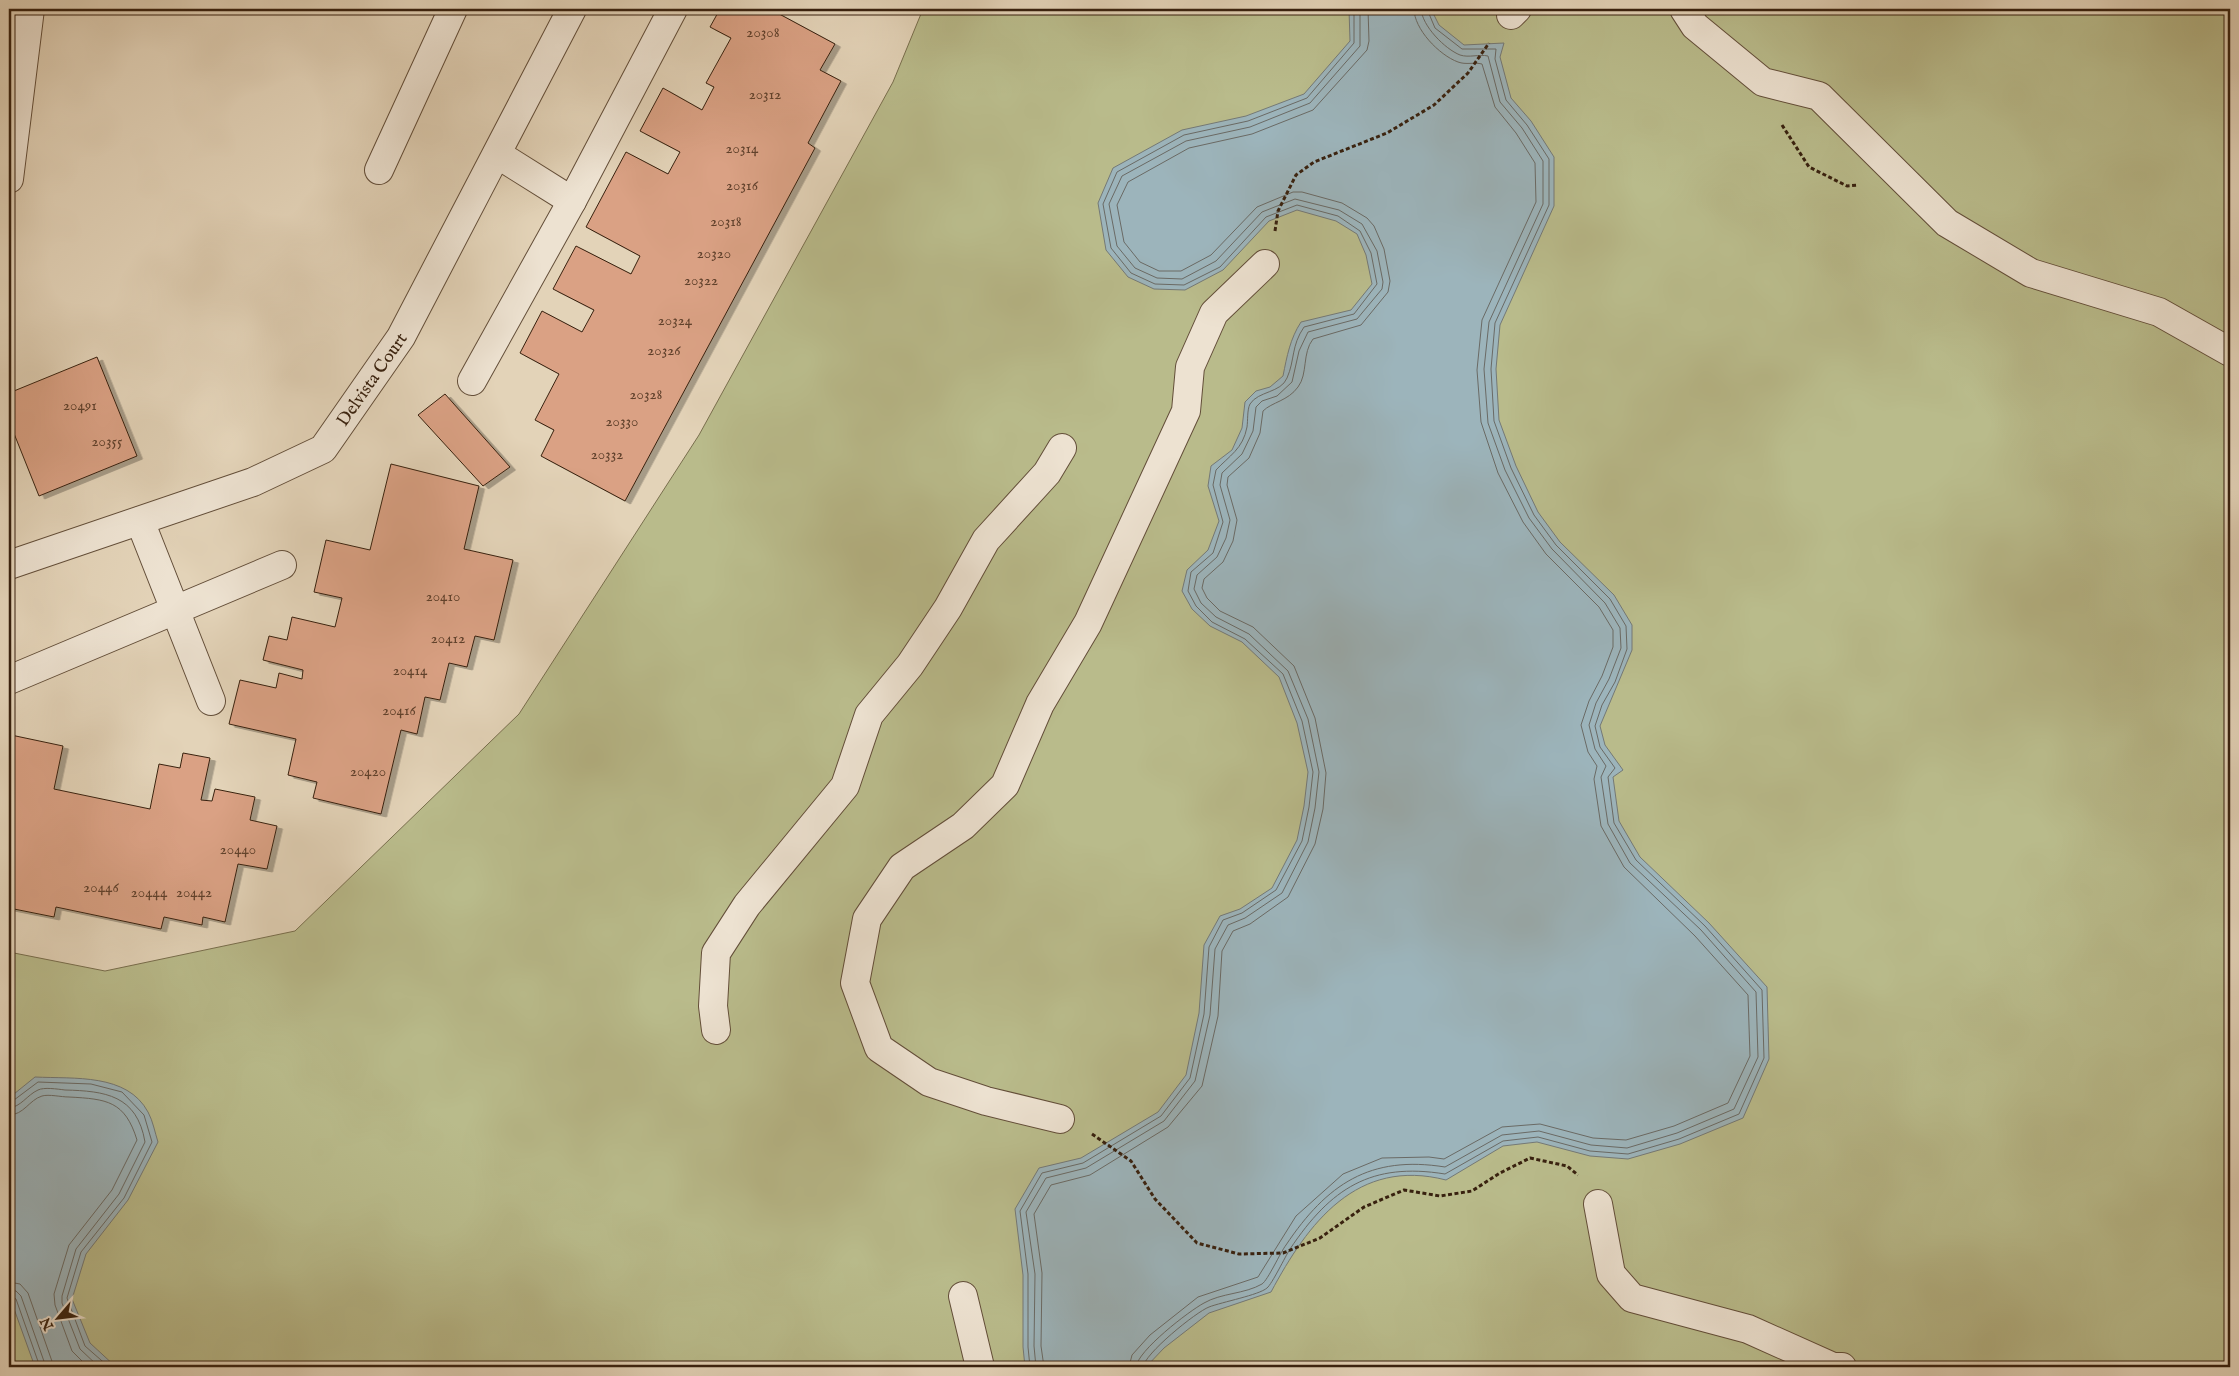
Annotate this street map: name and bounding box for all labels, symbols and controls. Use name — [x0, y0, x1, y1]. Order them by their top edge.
house number: 20308 — [746, 23, 780, 42]
house number: 20312 — [749, 85, 781, 104]
house number: 20314 — [726, 139, 759, 158]
house number: 20316 — [726, 176, 759, 195]
house number: 20318 — [710, 212, 742, 231]
house number: 20320 — [697, 244, 731, 263]
house number: 20322 — [684, 271, 718, 290]
house number: 20324 — [658, 311, 693, 330]
street label: Delvista Court — [332, 329, 413, 432]
house number: 20326 — [647, 341, 681, 360]
house number: 20328 — [630, 385, 663, 404]
house number: 20491 — [63, 396, 97, 415]
house number: 20330 — [606, 412, 638, 431]
house number: 20355 — [92, 432, 123, 451]
house number: 20332 — [591, 445, 623, 464]
house number: 20410 — [426, 587, 460, 606]
house number: 20412 — [431, 629, 465, 648]
house number: 20414 — [393, 661, 428, 680]
house number: 20416 — [382, 701, 417, 720]
house number: 20420 — [350, 762, 386, 781]
house number: 20440 — [220, 840, 256, 859]
house number: 20446 — [83, 878, 119, 897]
house number: 20444 — [131, 883, 168, 902]
house number: 20442 — [176, 883, 212, 902]
north arrow — [32, 1294, 82, 1344]
text: N — [37, 1314, 59, 1334]

